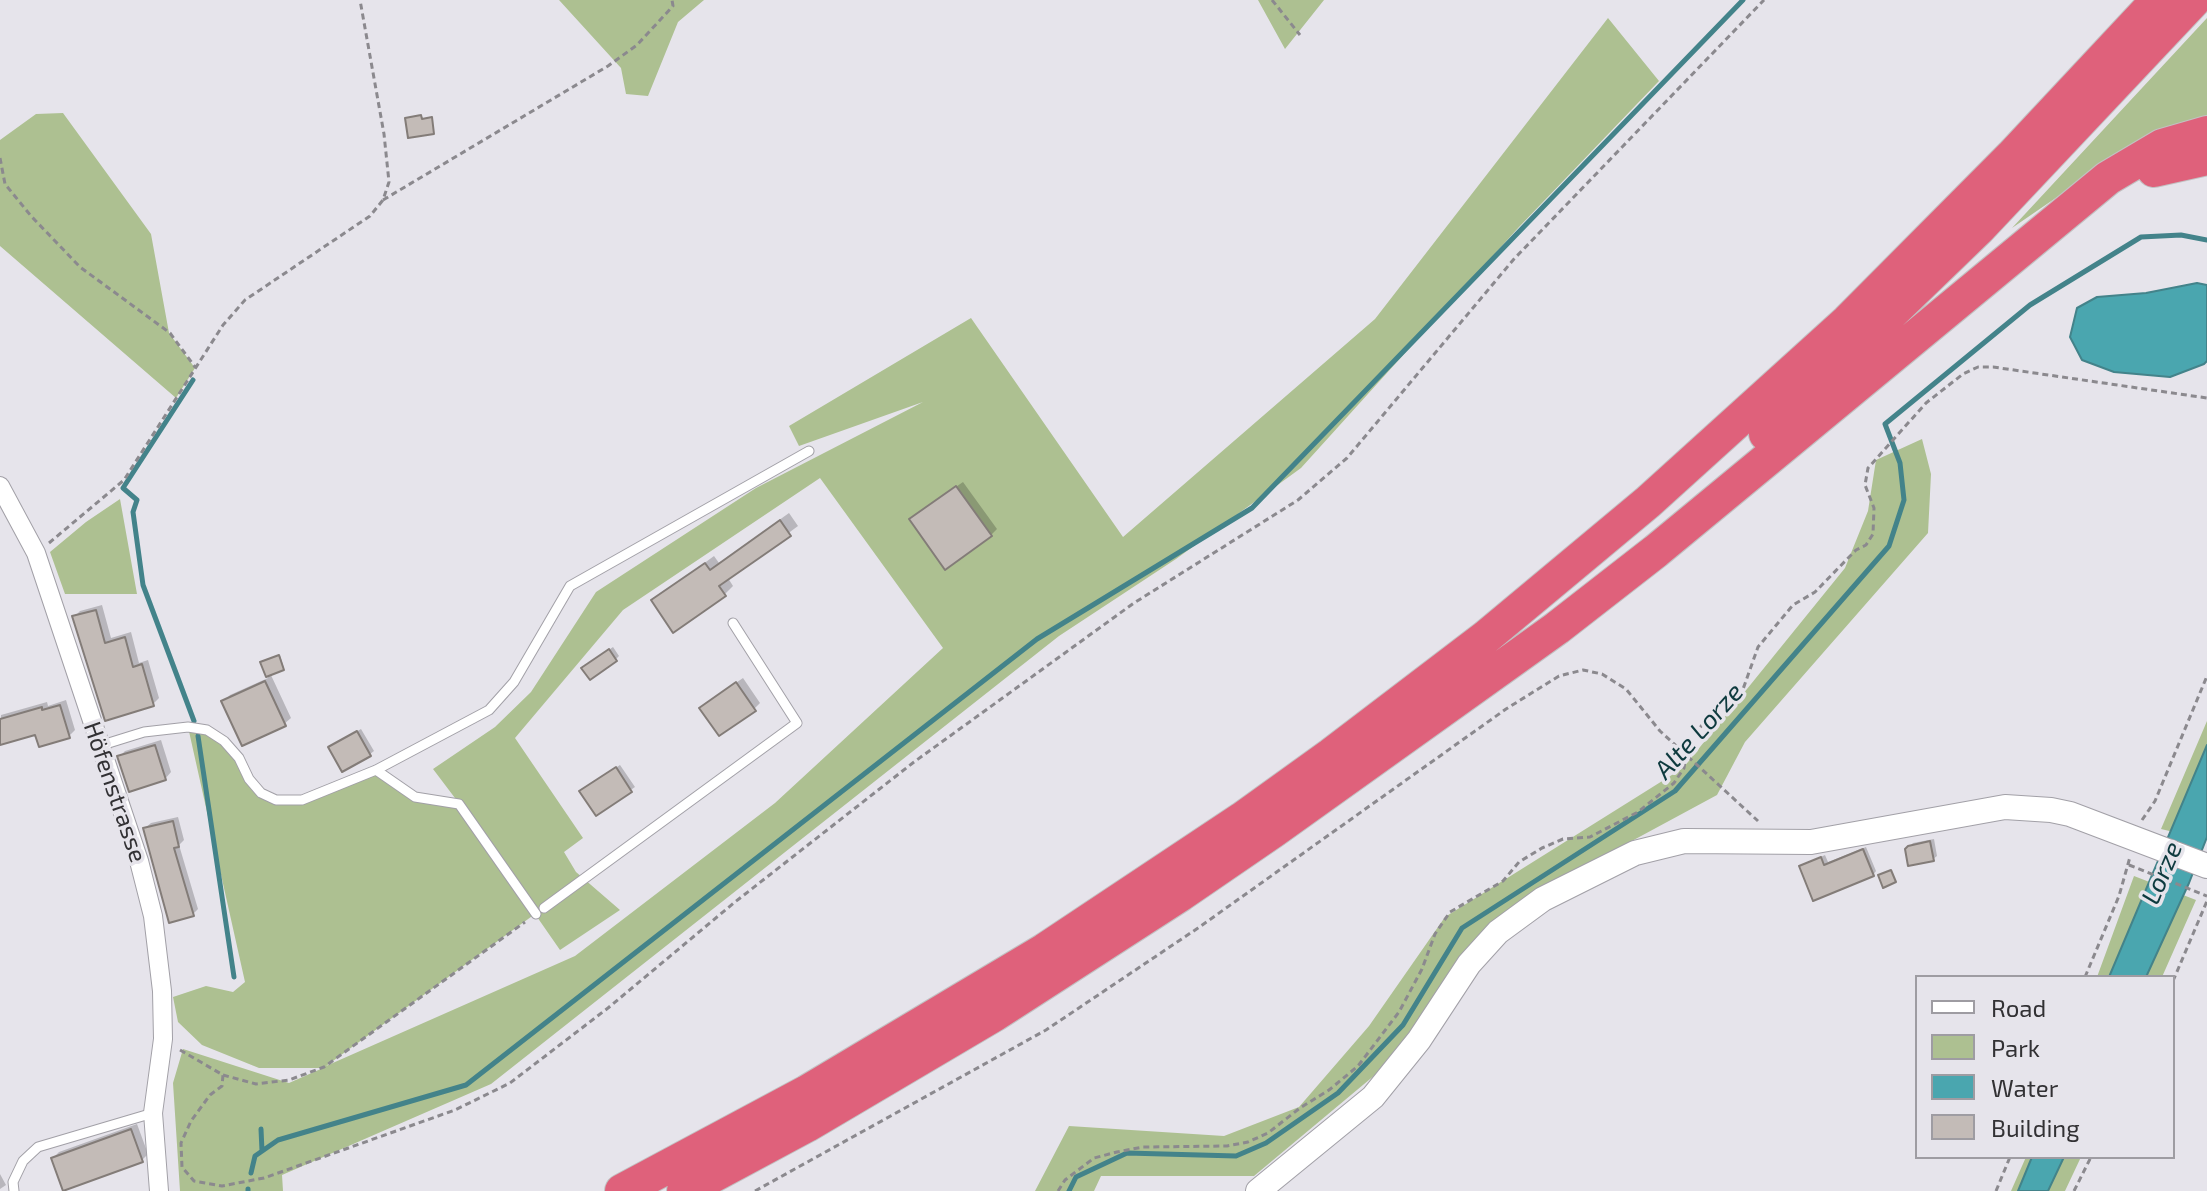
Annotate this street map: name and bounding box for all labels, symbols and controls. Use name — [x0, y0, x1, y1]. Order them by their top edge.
water label: Alte Lorze — [1648, 677, 1750, 785]
street label: Höfenstrasse — [77, 718, 153, 866]
water label: Lorze — [2135, 837, 2189, 909]
legend — [1915, 975, 2175, 1159]
text: Road — [1991, 993, 2046, 1022]
text: Park — [1991, 1033, 2040, 1062]
text: Water — [1991, 1073, 2058, 1102]
text: Building — [1991, 1113, 2080, 1142]

